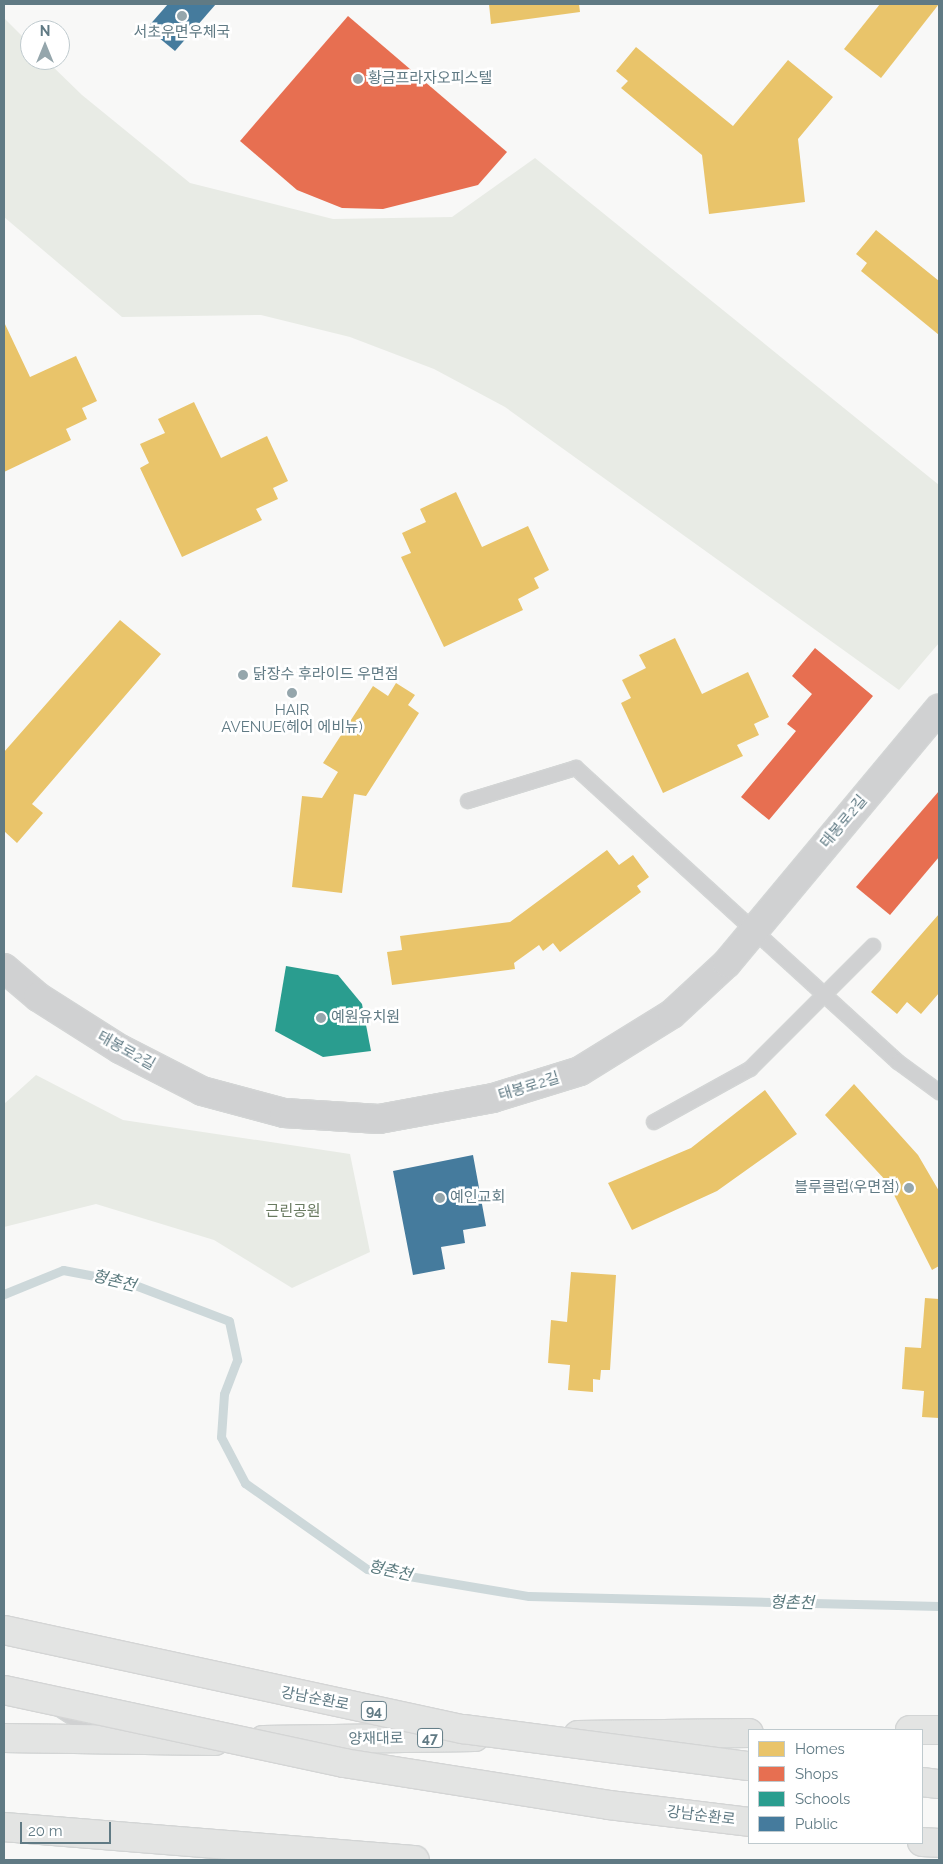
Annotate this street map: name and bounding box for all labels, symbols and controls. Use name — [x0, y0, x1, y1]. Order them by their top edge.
marker: 서초우면우체국 — [176, 10, 188, 22]
north arrow — [20, 20, 70, 70]
text: N — [40, 23, 50, 39]
place label: 서초우면우체국 — [134, 24, 230, 42]
place label: 황금프라자오피스텔 — [368, 70, 492, 88]
marker: 황금프라자오피스텔 — [352, 73, 364, 85]
place label: 닭장수 후라이드 우면점 — [253, 666, 399, 684]
marker: 닭장수 후라이드 우면점 — [237, 669, 249, 681]
marker: HAIR AVENUE(헤어 에비뉴) — [286, 687, 298, 699]
place label: HAIR AVENUE(헤어 에비뉴) — [221, 701, 363, 736]
street label: 태봉로2길 — [817, 792, 871, 852]
place label: 예원유치원 — [331, 1009, 400, 1027]
marker: 예원유치원 — [315, 1012, 327, 1024]
street label: 태봉로2길 — [94, 1028, 158, 1074]
street label: 태봉로2길 — [496, 1069, 562, 1105]
place label: 블루클럽(우면점) — [794, 1179, 899, 1197]
marker: 블루클럽(우면점) — [903, 1182, 915, 1194]
place label: 예인교회 — [450, 1189, 505, 1207]
marker: 예인교회 — [434, 1192, 446, 1204]
park label: 근린공원 — [265, 1203, 321, 1221]
water label: 형촌천 — [90, 1266, 138, 1296]
water label: 형촌천 — [366, 1557, 414, 1585]
water label: 형촌천 — [770, 1593, 814, 1613]
street label: 강남순환로 — [279, 1684, 351, 1714]
road number: 94 — [360, 1700, 388, 1722]
road number: 47 — [416, 1726, 444, 1750]
legend — [748, 1729, 923, 1844]
street label: 양재대로 — [348, 1730, 404, 1748]
text: Homes — [795, 1740, 845, 1758]
text: Shops — [795, 1765, 838, 1783]
text: Schools — [795, 1790, 850, 1808]
street label: 강남순환로 — [666, 1803, 736, 1829]
scale bar — [22, 1812, 114, 1844]
text: Public — [795, 1815, 838, 1833]
text: 20 m — [28, 1822, 63, 1840]

